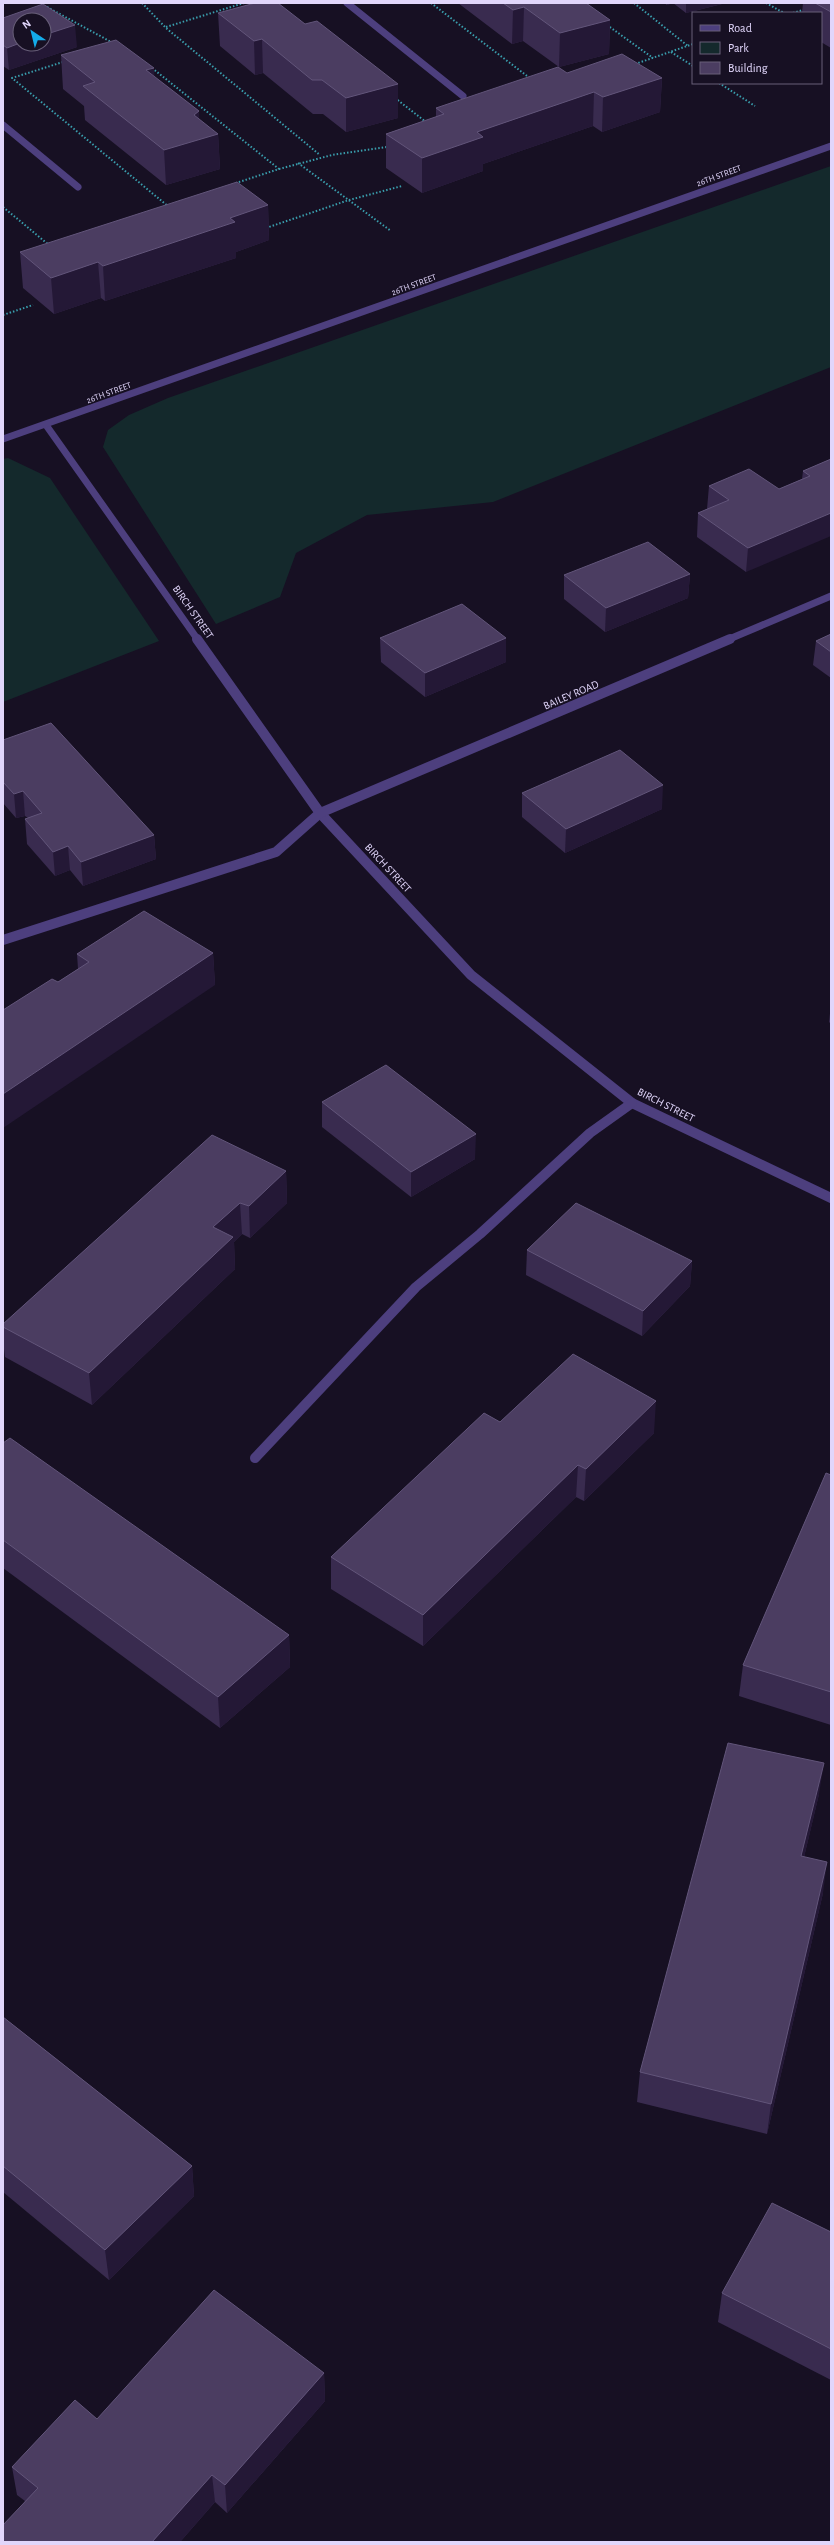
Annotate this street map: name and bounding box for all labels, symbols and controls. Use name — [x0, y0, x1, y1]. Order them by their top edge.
north arrow — [12, 12, 52, 52]
legend — [692, 12, 822, 84]
text: N — [20, 18, 33, 31]
text: Road — [728, 22, 752, 34]
text: Park — [728, 42, 749, 54]
text: Building — [728, 62, 768, 74]
street label: 26TH STREET — [695, 164, 743, 188]
street label: 26TH STREET — [390, 273, 438, 297]
street label: 26TH STREET — [85, 381, 133, 405]
street label: BIRCH STREET — [171, 583, 216, 641]
street label: BAILEY ROAD — [542, 678, 600, 712]
street label: BIRCH STREET — [363, 841, 414, 895]
street label: BIRCH STREET — [636, 1086, 697, 1124]

